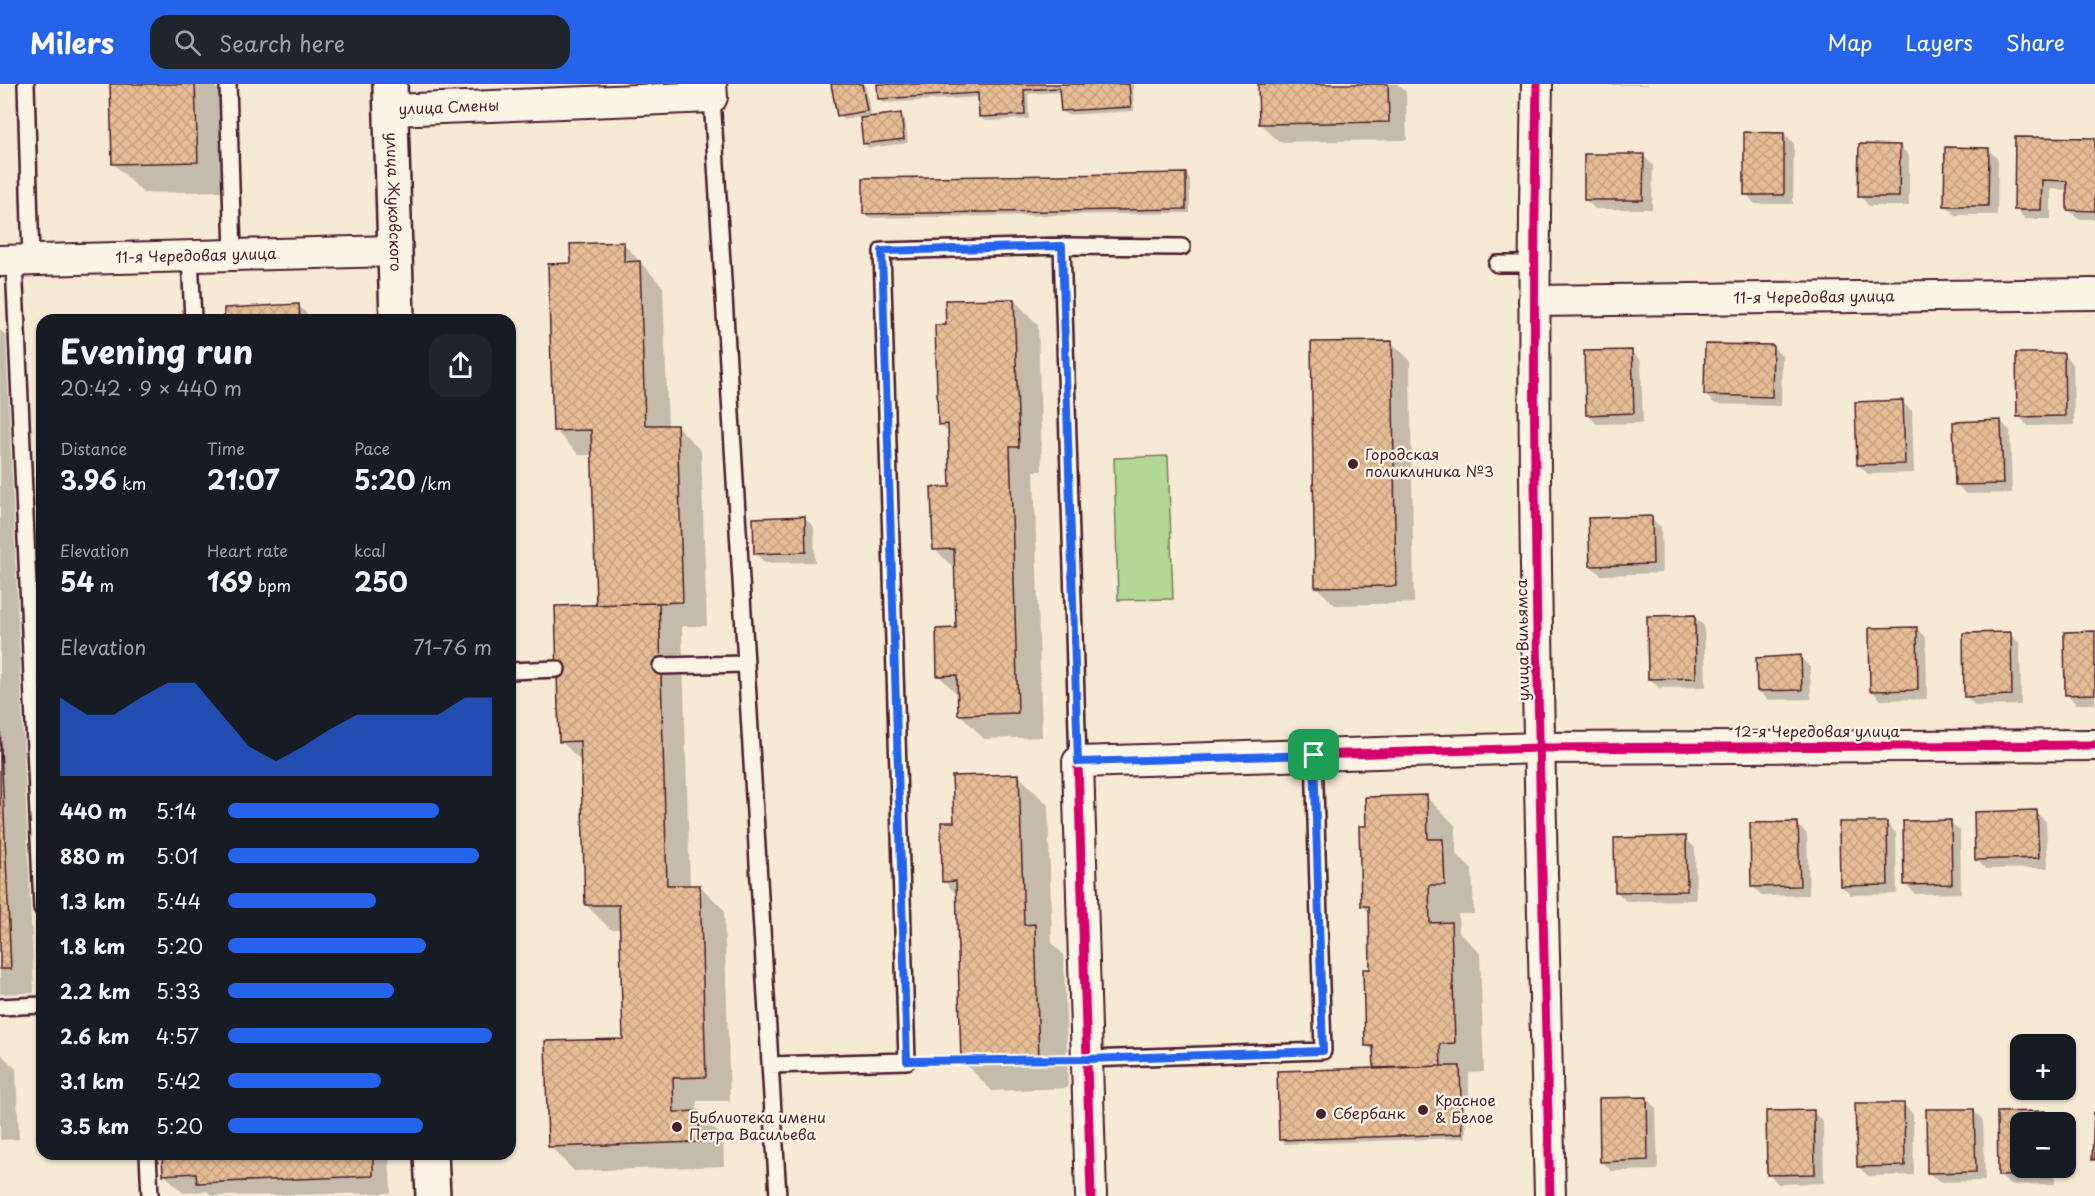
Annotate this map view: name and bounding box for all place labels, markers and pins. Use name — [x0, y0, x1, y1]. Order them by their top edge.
place label: Городская поликлиника №3 — [1365, 442, 1494, 482]
marker: Городская поликлиника №3 — [1346, 457, 1360, 471]
pin — [1288, 729, 1339, 780]
place label: Красное & Белое — [1435, 1088, 1496, 1128]
place label: Сбербанк — [1333, 1101, 1405, 1124]
marker: Красное & Белое — [1416, 1103, 1430, 1117]
place label: Библиотека имени Петра Васильева — [689, 1105, 826, 1145]
marker: Сбербанк — [1314, 1107, 1328, 1121]
marker: Библиотека имени Петра Васильева — [670, 1120, 684, 1134]

